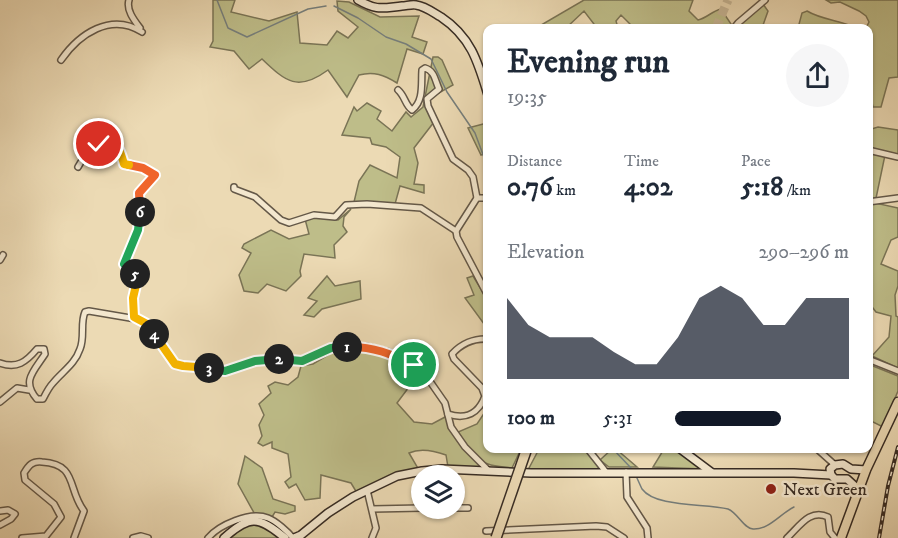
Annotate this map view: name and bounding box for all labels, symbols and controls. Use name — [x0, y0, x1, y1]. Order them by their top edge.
text: Evening run — [507, 42, 669, 83]
button: share — [786, 44, 849, 107]
text: 19:35 — [507, 85, 547, 110]
pin — [73, 118, 124, 169]
icon: check — [82, 127, 115, 160]
text: Distance — [507, 151, 562, 171]
text: Time — [624, 151, 659, 171]
text: Pace — [741, 151, 771, 171]
text: 0.76 — [507, 171, 553, 204]
text: 4:02 — [624, 171, 673, 204]
text: 5:18 — [741, 171, 783, 204]
text: km — [553, 180, 576, 200]
text: /km — [783, 180, 811, 200]
pin: 6 — [125, 197, 155, 227]
text: 6 — [136, 202, 144, 222]
text: Elevation — [507, 240, 584, 265]
text: 290–296 m — [758, 240, 849, 265]
pin: 5 — [120, 259, 150, 289]
text: 5 — [131, 264, 139, 284]
pin: 4 — [139, 319, 169, 349]
text: 4 — [149, 324, 159, 344]
pin: 1 — [332, 332, 362, 362]
text: 1 — [344, 337, 350, 357]
pin — [388, 339, 439, 390]
pin: 2 — [264, 344, 294, 374]
icon: arrive — [397, 348, 430, 381]
text: 2 — [275, 349, 283, 369]
pin: 3 — [194, 353, 224, 383]
text: 3 — [206, 358, 212, 378]
text: 100 m — [507, 406, 555, 431]
text: 5:31 — [603, 406, 633, 431]
map controls — [411, 465, 465, 519]
button: layers — [411, 465, 465, 519]
place label: Next Green — [783, 479, 868, 501]
marker: Next Green — [764, 482, 778, 496]

